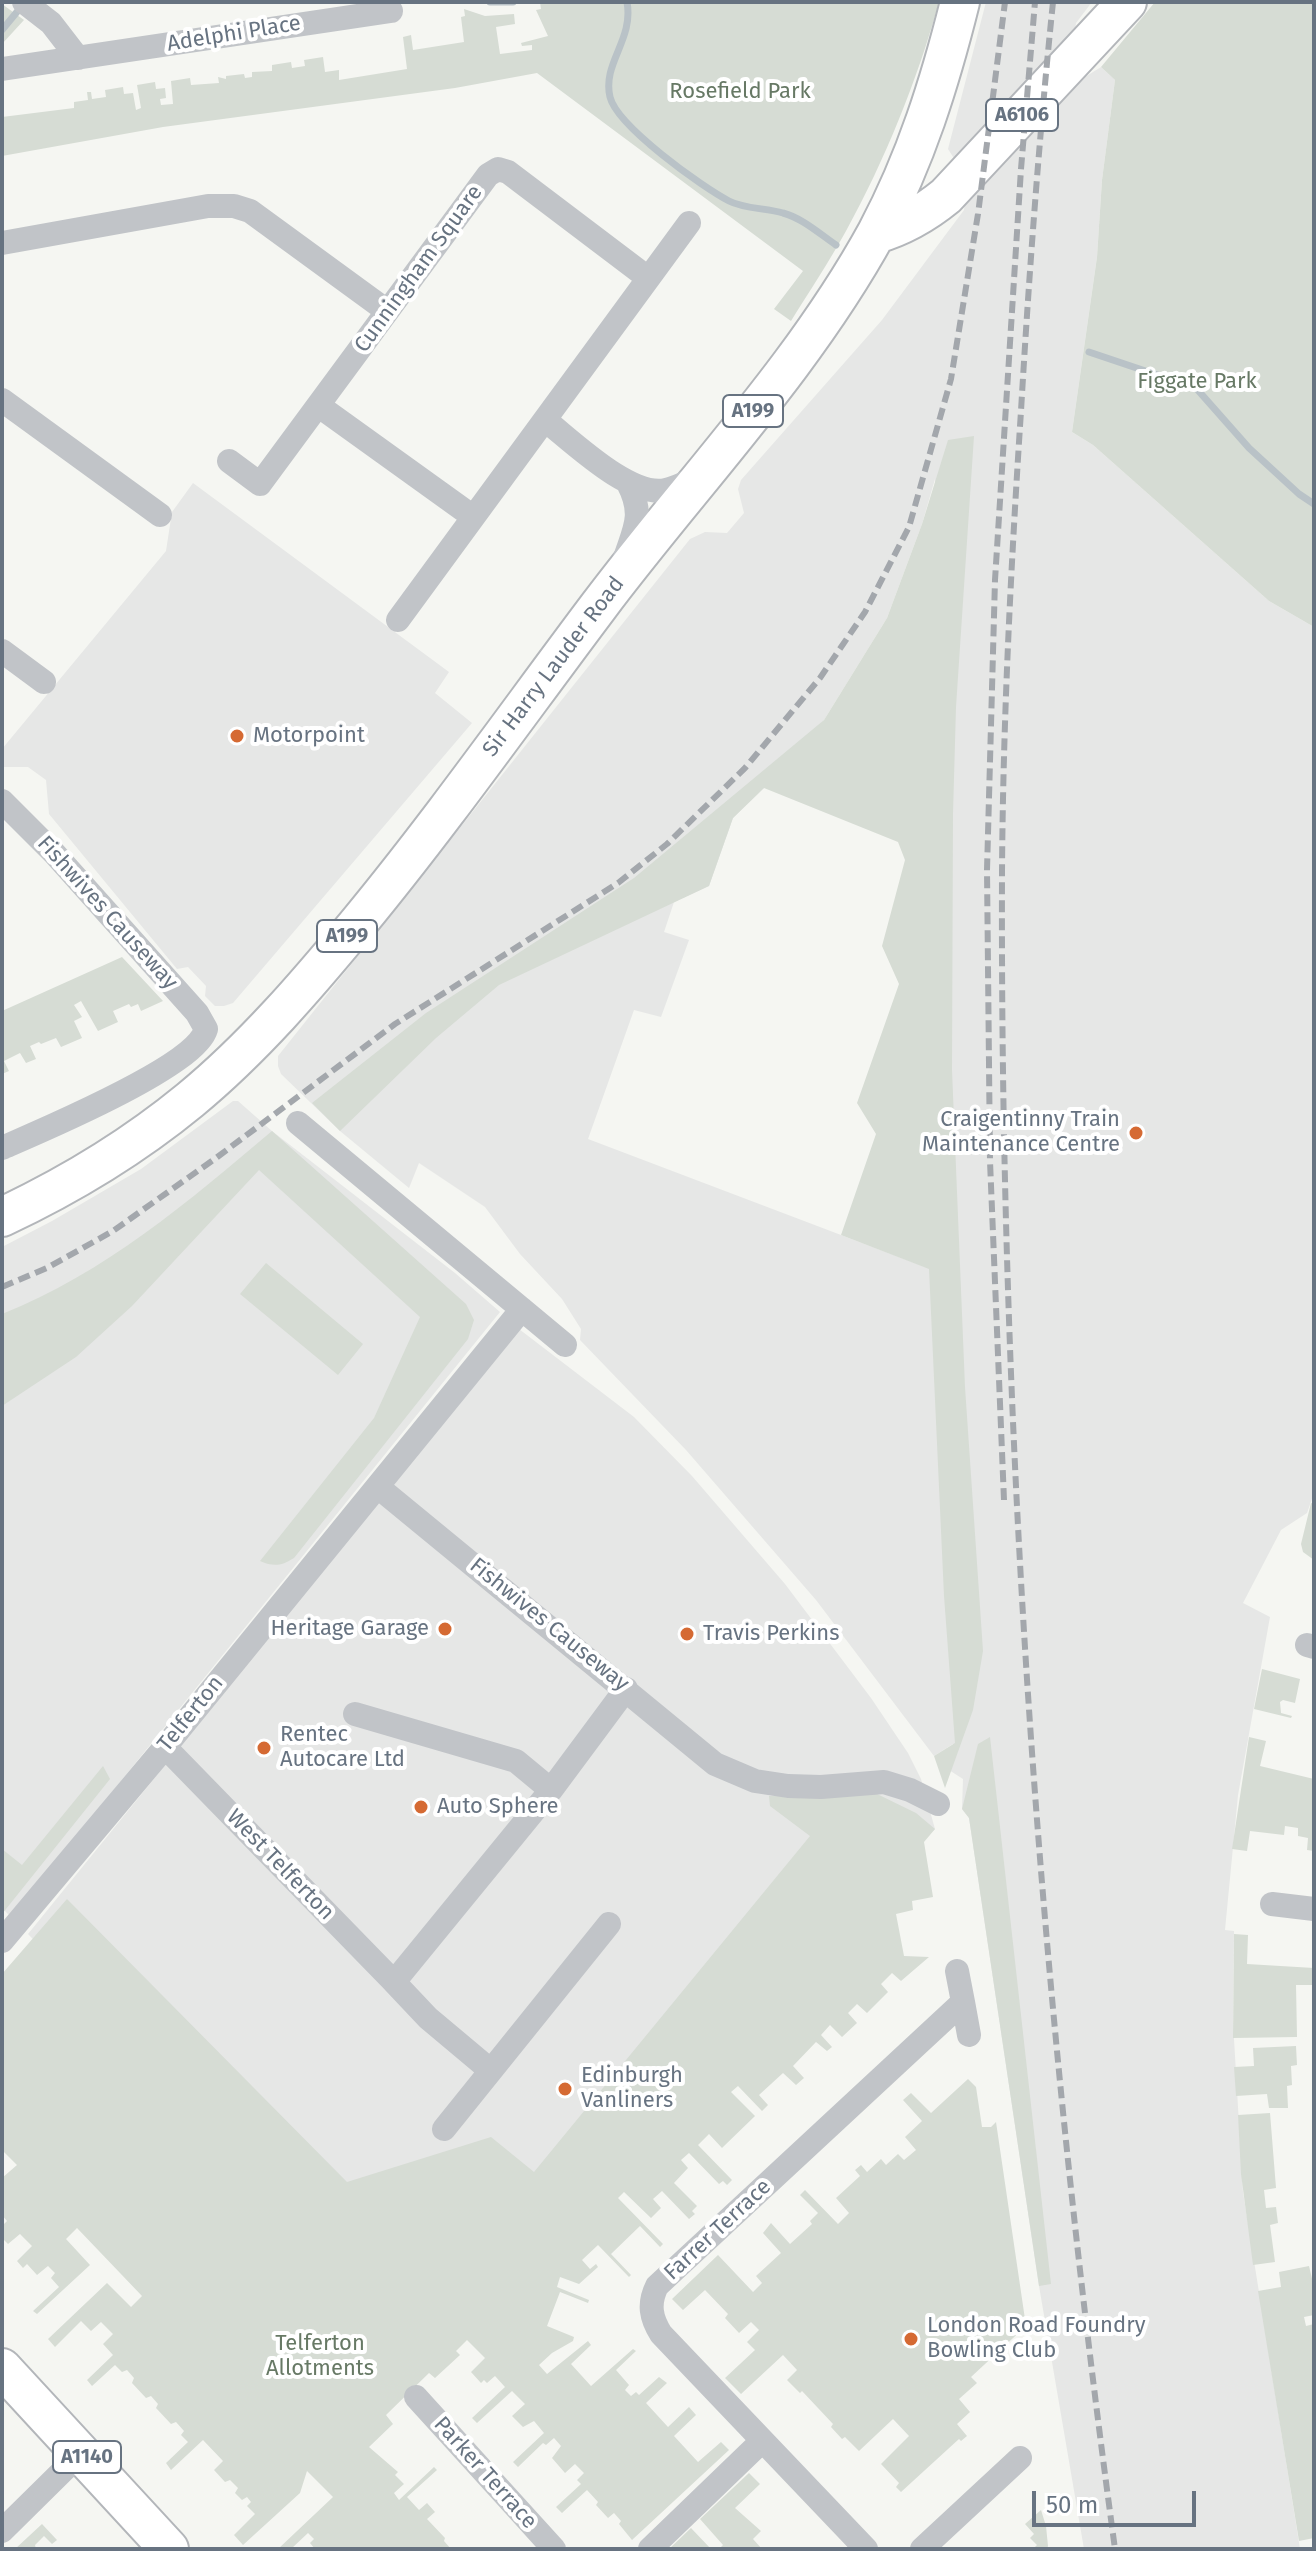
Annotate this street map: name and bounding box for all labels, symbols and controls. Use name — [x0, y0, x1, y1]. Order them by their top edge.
street label: Adelphi Place — [165, 10, 303, 58]
park label: Rosefield Park — [669, 79, 811, 105]
road number: A6106 — [986, 99, 1058, 131]
street label: Cunningham Square — [349, 180, 489, 358]
park label: Figgate Park — [1137, 369, 1257, 395]
road number: A199 — [723, 395, 783, 427]
street label: Sir Harry Lauder Road — [478, 572, 630, 762]
place label: Motorpoint — [253, 723, 365, 749]
marker: Motorpoint — [228, 727, 246, 745]
street label: Fishwives Causeway — [31, 831, 183, 995]
road number: A199 — [317, 920, 377, 952]
place label: Craigentinny Train Maintenance Centre — [922, 1107, 1120, 1158]
marker: Craigentinny Train Maintenance Centre — [1127, 1124, 1145, 1142]
street label: Fishwives Causeway — [464, 1553, 634, 1697]
place label: Heritage Garage — [271, 1616, 429, 1642]
marker: Heritage Garage — [436, 1620, 454, 1638]
place label: Travis Perkins — [703, 1621, 839, 1647]
marker: Travis Perkins — [678, 1625, 696, 1643]
street label: Telferton — [153, 1671, 229, 1757]
place label: Rentec Autocare Ltd — [280, 1722, 405, 1774]
marker: Rentec Autocare Ltd — [255, 1739, 273, 1757]
place label: Auto Sphere — [437, 1794, 558, 1820]
marker: Auto Sphere — [412, 1798, 430, 1816]
street label: West Telferton — [221, 1804, 339, 1926]
place label: Edinburgh Vanliners — [581, 2063, 683, 2114]
marker: Edinburgh Vanliners — [556, 2080, 574, 2098]
street label: Farrer Terrace — [659, 2174, 777, 2286]
place label: London Road Foundry Bowling Club — [927, 2313, 1145, 2364]
marker: London Road Foundry Bowling Club — [902, 2330, 920, 2348]
park label: Telferton Allotments — [266, 2331, 374, 2382]
street label: Parker Terrace — [428, 2411, 542, 2535]
road number: A1140 — [53, 2441, 121, 2473]
scale bar — [1036, 2475, 1200, 2525]
text: 50 m — [1046, 2491, 1098, 2519]

